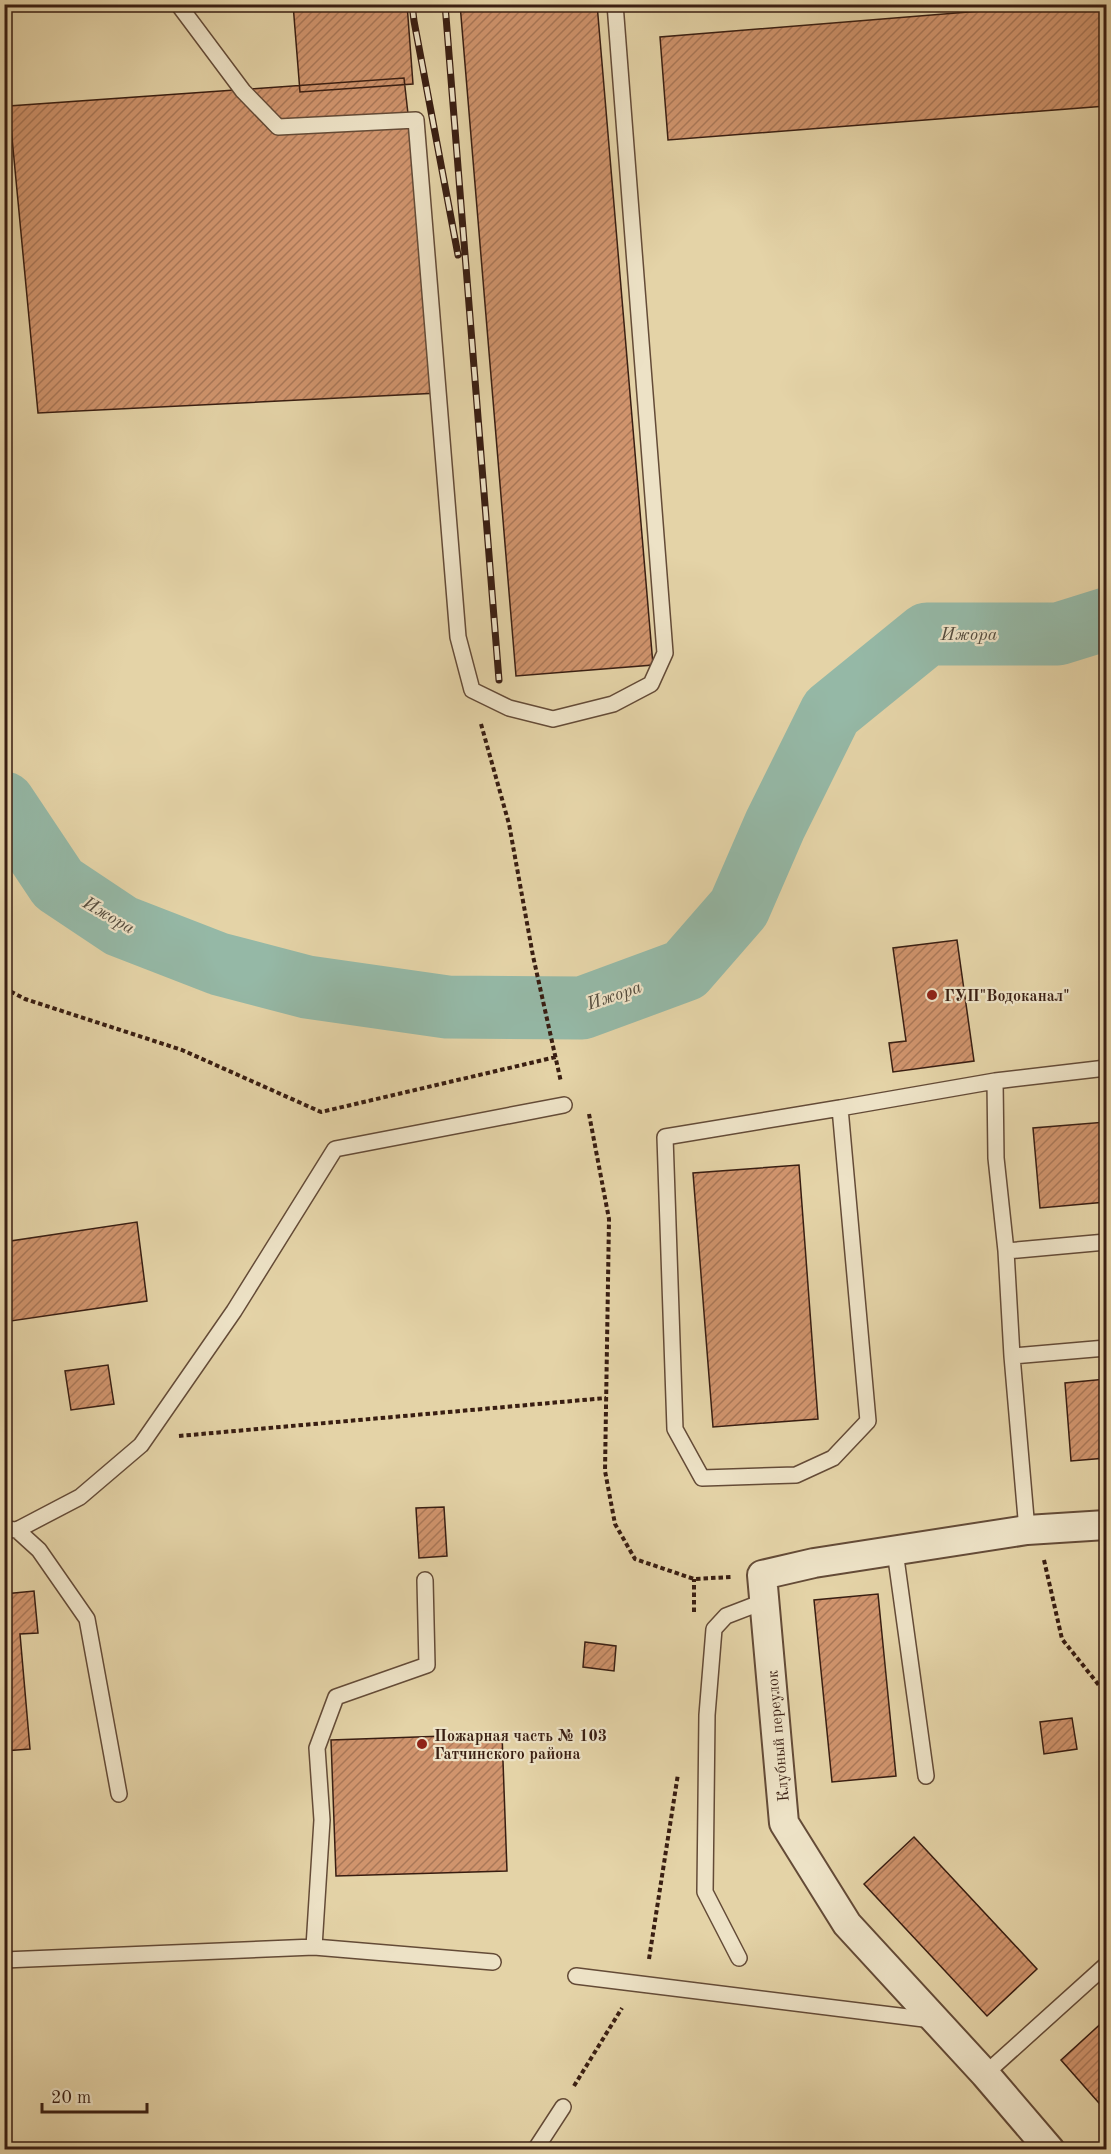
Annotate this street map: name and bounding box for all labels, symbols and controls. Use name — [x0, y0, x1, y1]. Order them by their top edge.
water label: Ижора — [940, 626, 998, 644]
water label: Ижора — [79, 893, 138, 938]
water label: Ижора — [584, 978, 644, 1014]
marker: ГУП"Водоканал" — [925, 988, 939, 1002]
place label: ГУП"Водоканал" — [944, 989, 1070, 1005]
street label: Клубный переулок — [765, 1669, 793, 1802]
place label: Пожарная часть № 103 Гатчинского района — [434, 1729, 607, 1763]
marker: Пожарная часть № 103 Гатчинского района — [415, 1737, 429, 1751]
scale bar — [42, 2076, 147, 2114]
text: 20 m — [51, 2089, 91, 2107]

